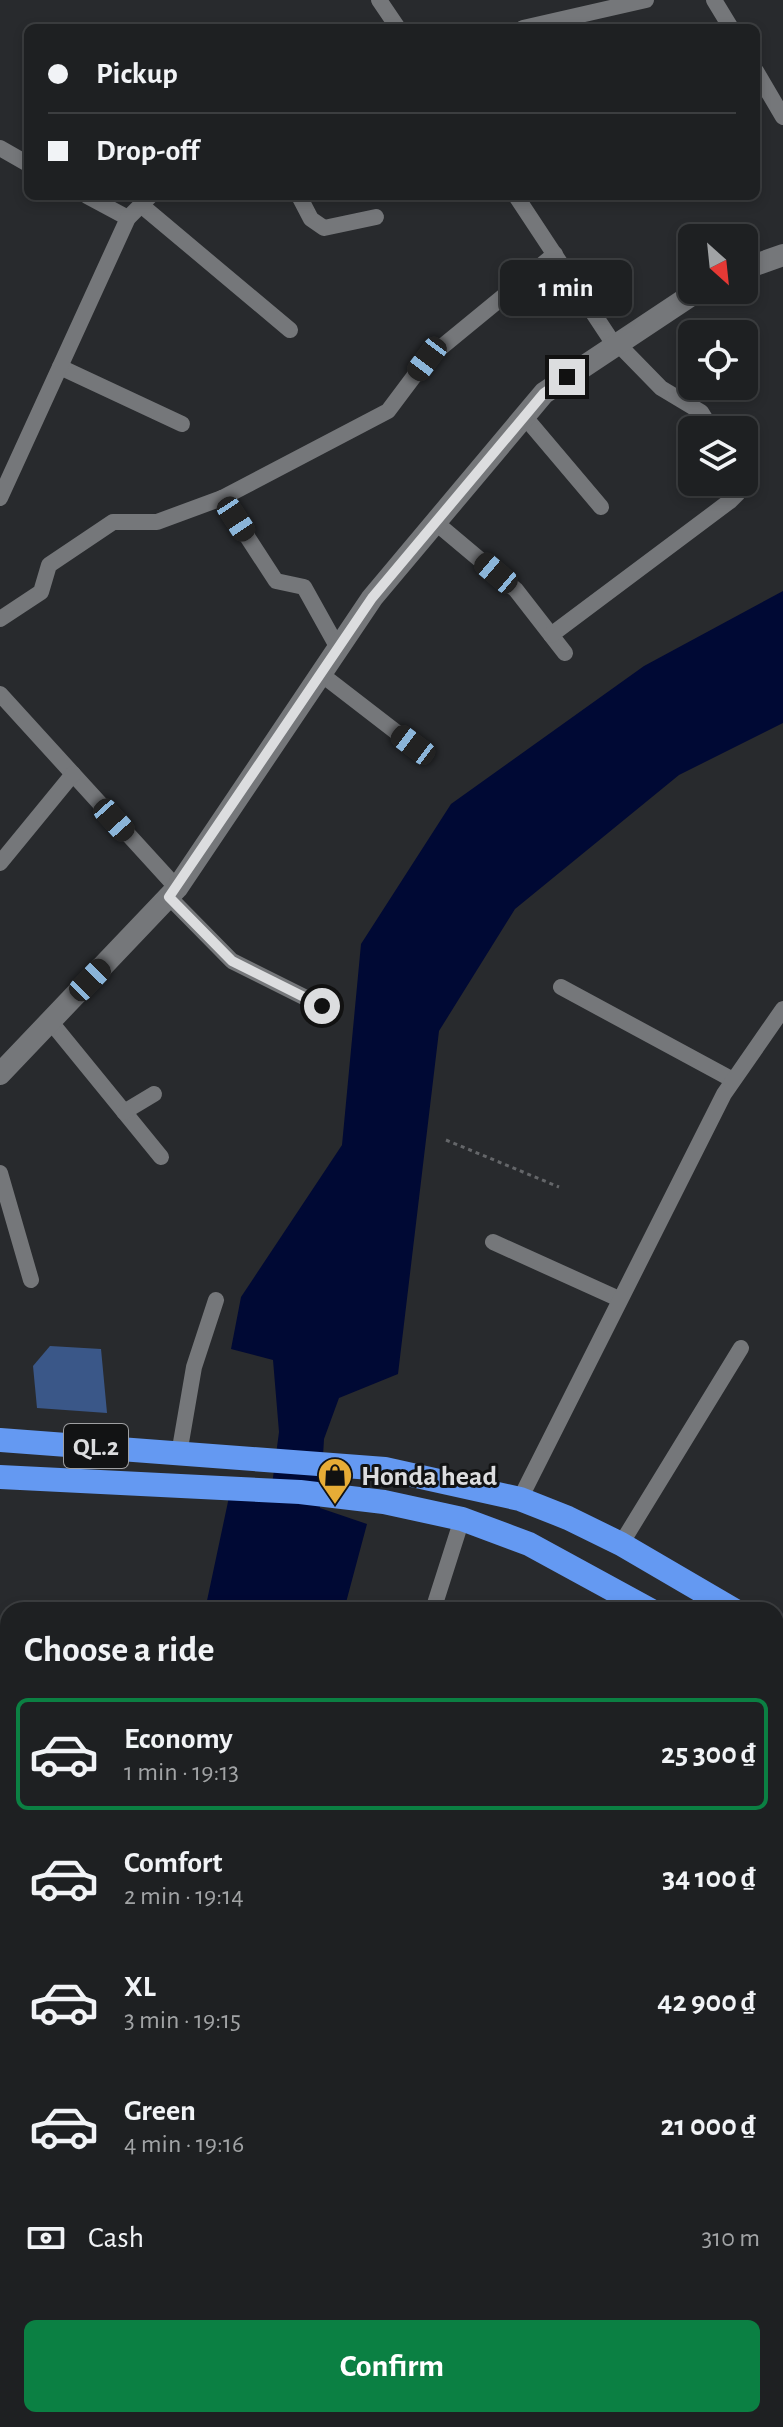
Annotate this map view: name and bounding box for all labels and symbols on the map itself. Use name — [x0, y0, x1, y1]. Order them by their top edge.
north arrow — [678, 224, 758, 304]
callout: 1 min — [501, 261, 633, 317]
car — [403, 333, 451, 385]
route end — [549, 359, 585, 395]
car — [213, 492, 259, 546]
car — [470, 548, 522, 598]
car — [387, 721, 439, 769]
car — [89, 794, 139, 846]
car — [65, 954, 115, 1006]
route start — [304, 988, 340, 1024]
road number: QL.2 — [64, 1424, 128, 1468]
shop icon: Honda head — [316, 1456, 354, 1506]
place label: Honda head — [361, 1463, 497, 1491]

